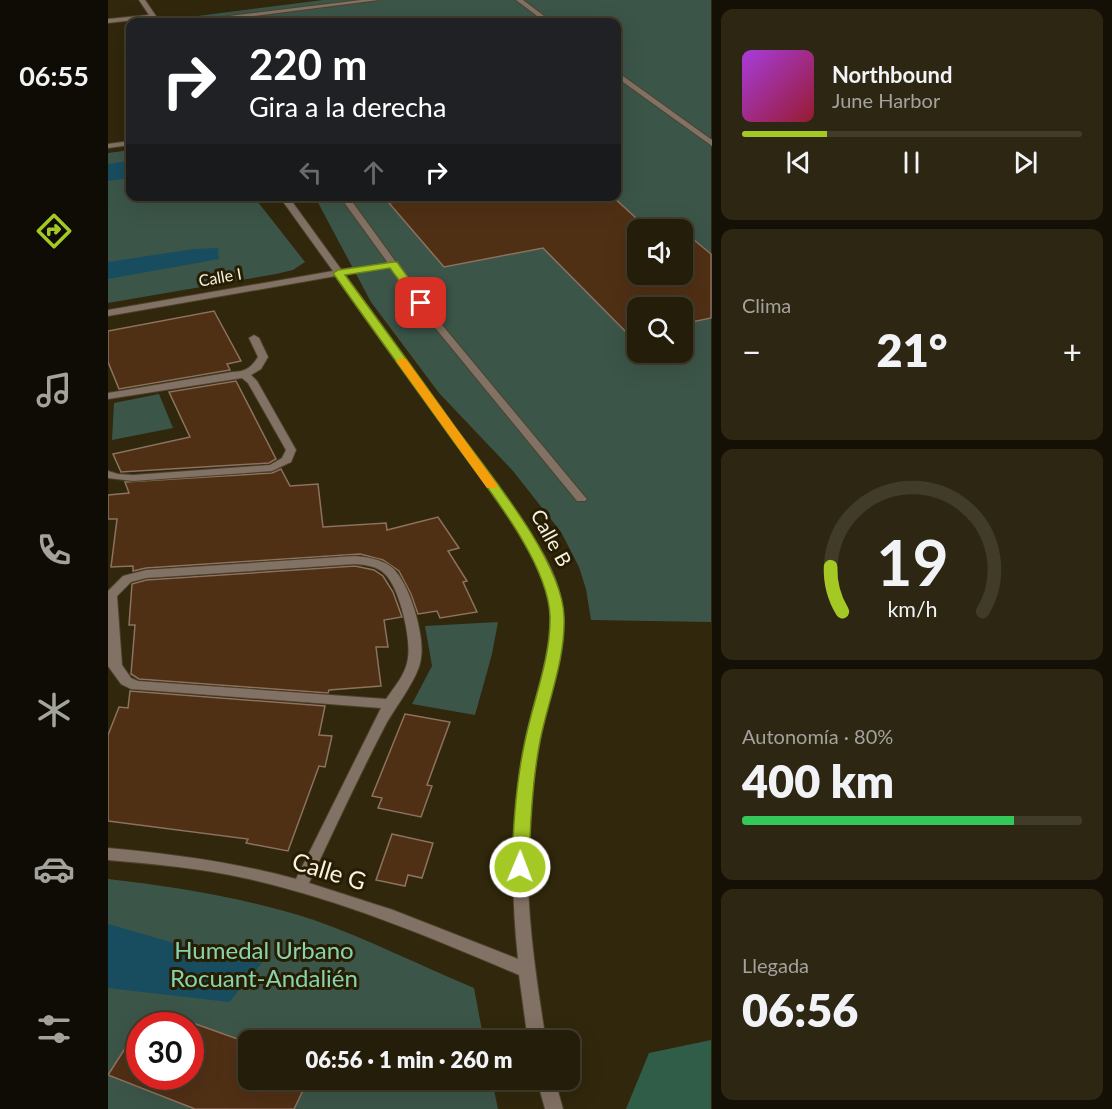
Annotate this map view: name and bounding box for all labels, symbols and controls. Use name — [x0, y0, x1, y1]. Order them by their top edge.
text: 220 m — [249, 39, 367, 89]
icon: right — [150, 42, 228, 120]
text: 06:55 — [19, 59, 89, 92]
text: Northbound — [832, 61, 952, 88]
text: June Harbor — [832, 88, 940, 112]
text: Gira a la derecha — [249, 90, 446, 123]
icon: previous — [782, 146, 815, 179]
icon: pause — [895, 146, 928, 179]
icon: next — [1009, 146, 1042, 179]
icon: left — [294, 156, 327, 189]
icon: ahead — [357, 156, 390, 189]
icon: right — [420, 156, 453, 189]
icon: directions — [33, 210, 75, 252]
map controls — [627, 219, 693, 363]
button: sound — [627, 219, 693, 285]
street label: Calle I — [197, 263, 243, 290]
pin — [395, 277, 446, 328]
icon: arrive — [404, 286, 437, 319]
text: Clima — [742, 293, 791, 317]
button: search — [627, 297, 693, 363]
text: 21° — [877, 323, 947, 377]
text: − — [742, 331, 761, 371]
text: + — [1063, 331, 1082, 371]
icon: music — [33, 369, 75, 411]
street label: Calle B — [527, 505, 577, 570]
text: 19 — [876, 524, 948, 599]
icon: phone — [33, 529, 75, 571]
text: km/h — [887, 596, 937, 622]
icon: climate — [33, 689, 75, 731]
text: Autonomía · 80% — [742, 724, 893, 748]
text: 400 km — [742, 754, 894, 808]
position arrow — [488, 835, 552, 899]
street label: Calle G — [289, 846, 370, 895]
icon: car — [33, 848, 75, 890]
park label: Humedal Urbano Rocuant-Andalién — [170, 935, 358, 992]
text: Llegada — [742, 953, 809, 977]
text: 06:56 — [742, 983, 858, 1037]
icon: filters — [33, 1008, 75, 1050]
speed limit sign: 30 — [126, 1012, 204, 1090]
text: 06:56 · 1 min · 260 m — [306, 1046, 512, 1073]

